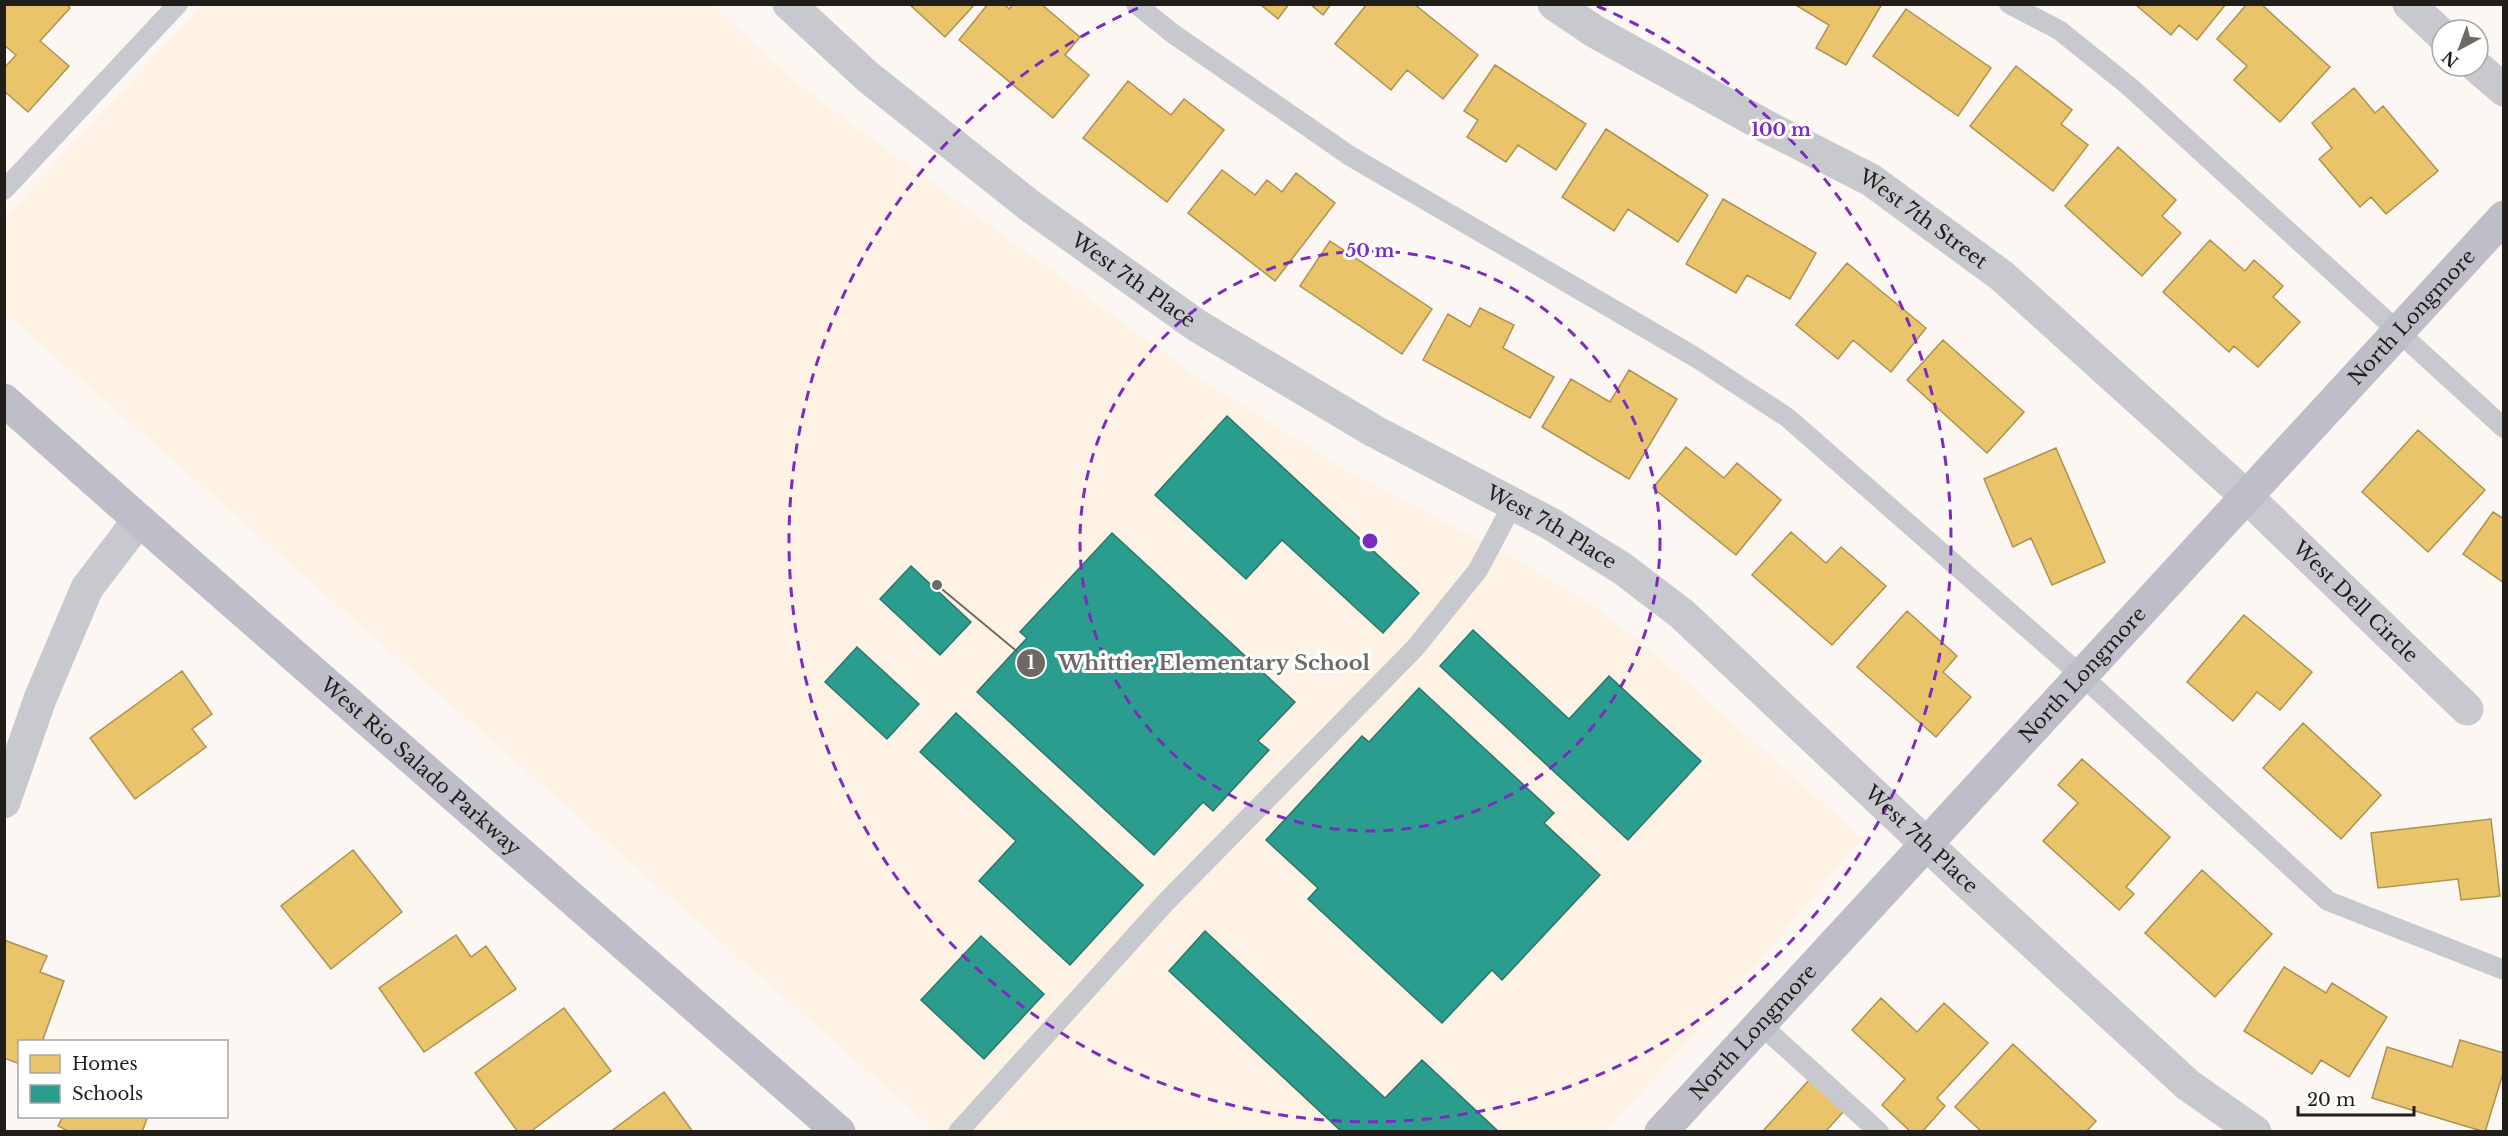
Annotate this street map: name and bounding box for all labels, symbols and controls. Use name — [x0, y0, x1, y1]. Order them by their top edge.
north arrow — [2430, 18, 2490, 78]
text: N — [2438, 47, 2462, 72]
text: 100 m — [1751, 119, 1811, 141]
street label: West 7th Street — [1854, 164, 1993, 274]
street label: West 7th Place — [1066, 227, 1200, 333]
text: 50 m — [1346, 240, 1395, 262]
street label: North Longmore — [2343, 244, 2480, 390]
street label: West 7th Place — [1481, 480, 1621, 574]
centre of rings — [1360, 531, 1380, 551]
street label: West Dell Circle — [2287, 535, 2423, 667]
street label: North Longmore — [2014, 602, 2151, 747]
callout: Whittier Elementary School — [1016, 644, 1383, 683]
text: Whittier Elementary School — [1057, 650, 1371, 676]
text: 1 — [1027, 652, 1035, 674]
street label: West Rio Salado Parkway — [315, 672, 526, 861]
street label: West 7th Place — [1859, 780, 1983, 898]
street label: North Longmore — [1685, 959, 1822, 1105]
legend — [18, 1040, 228, 1118]
text: Homes — [72, 1053, 138, 1075]
scale bar — [2298, 1079, 2414, 1117]
text: Schools — [72, 1083, 143, 1105]
text: 20 m — [2307, 1089, 2355, 1111]

